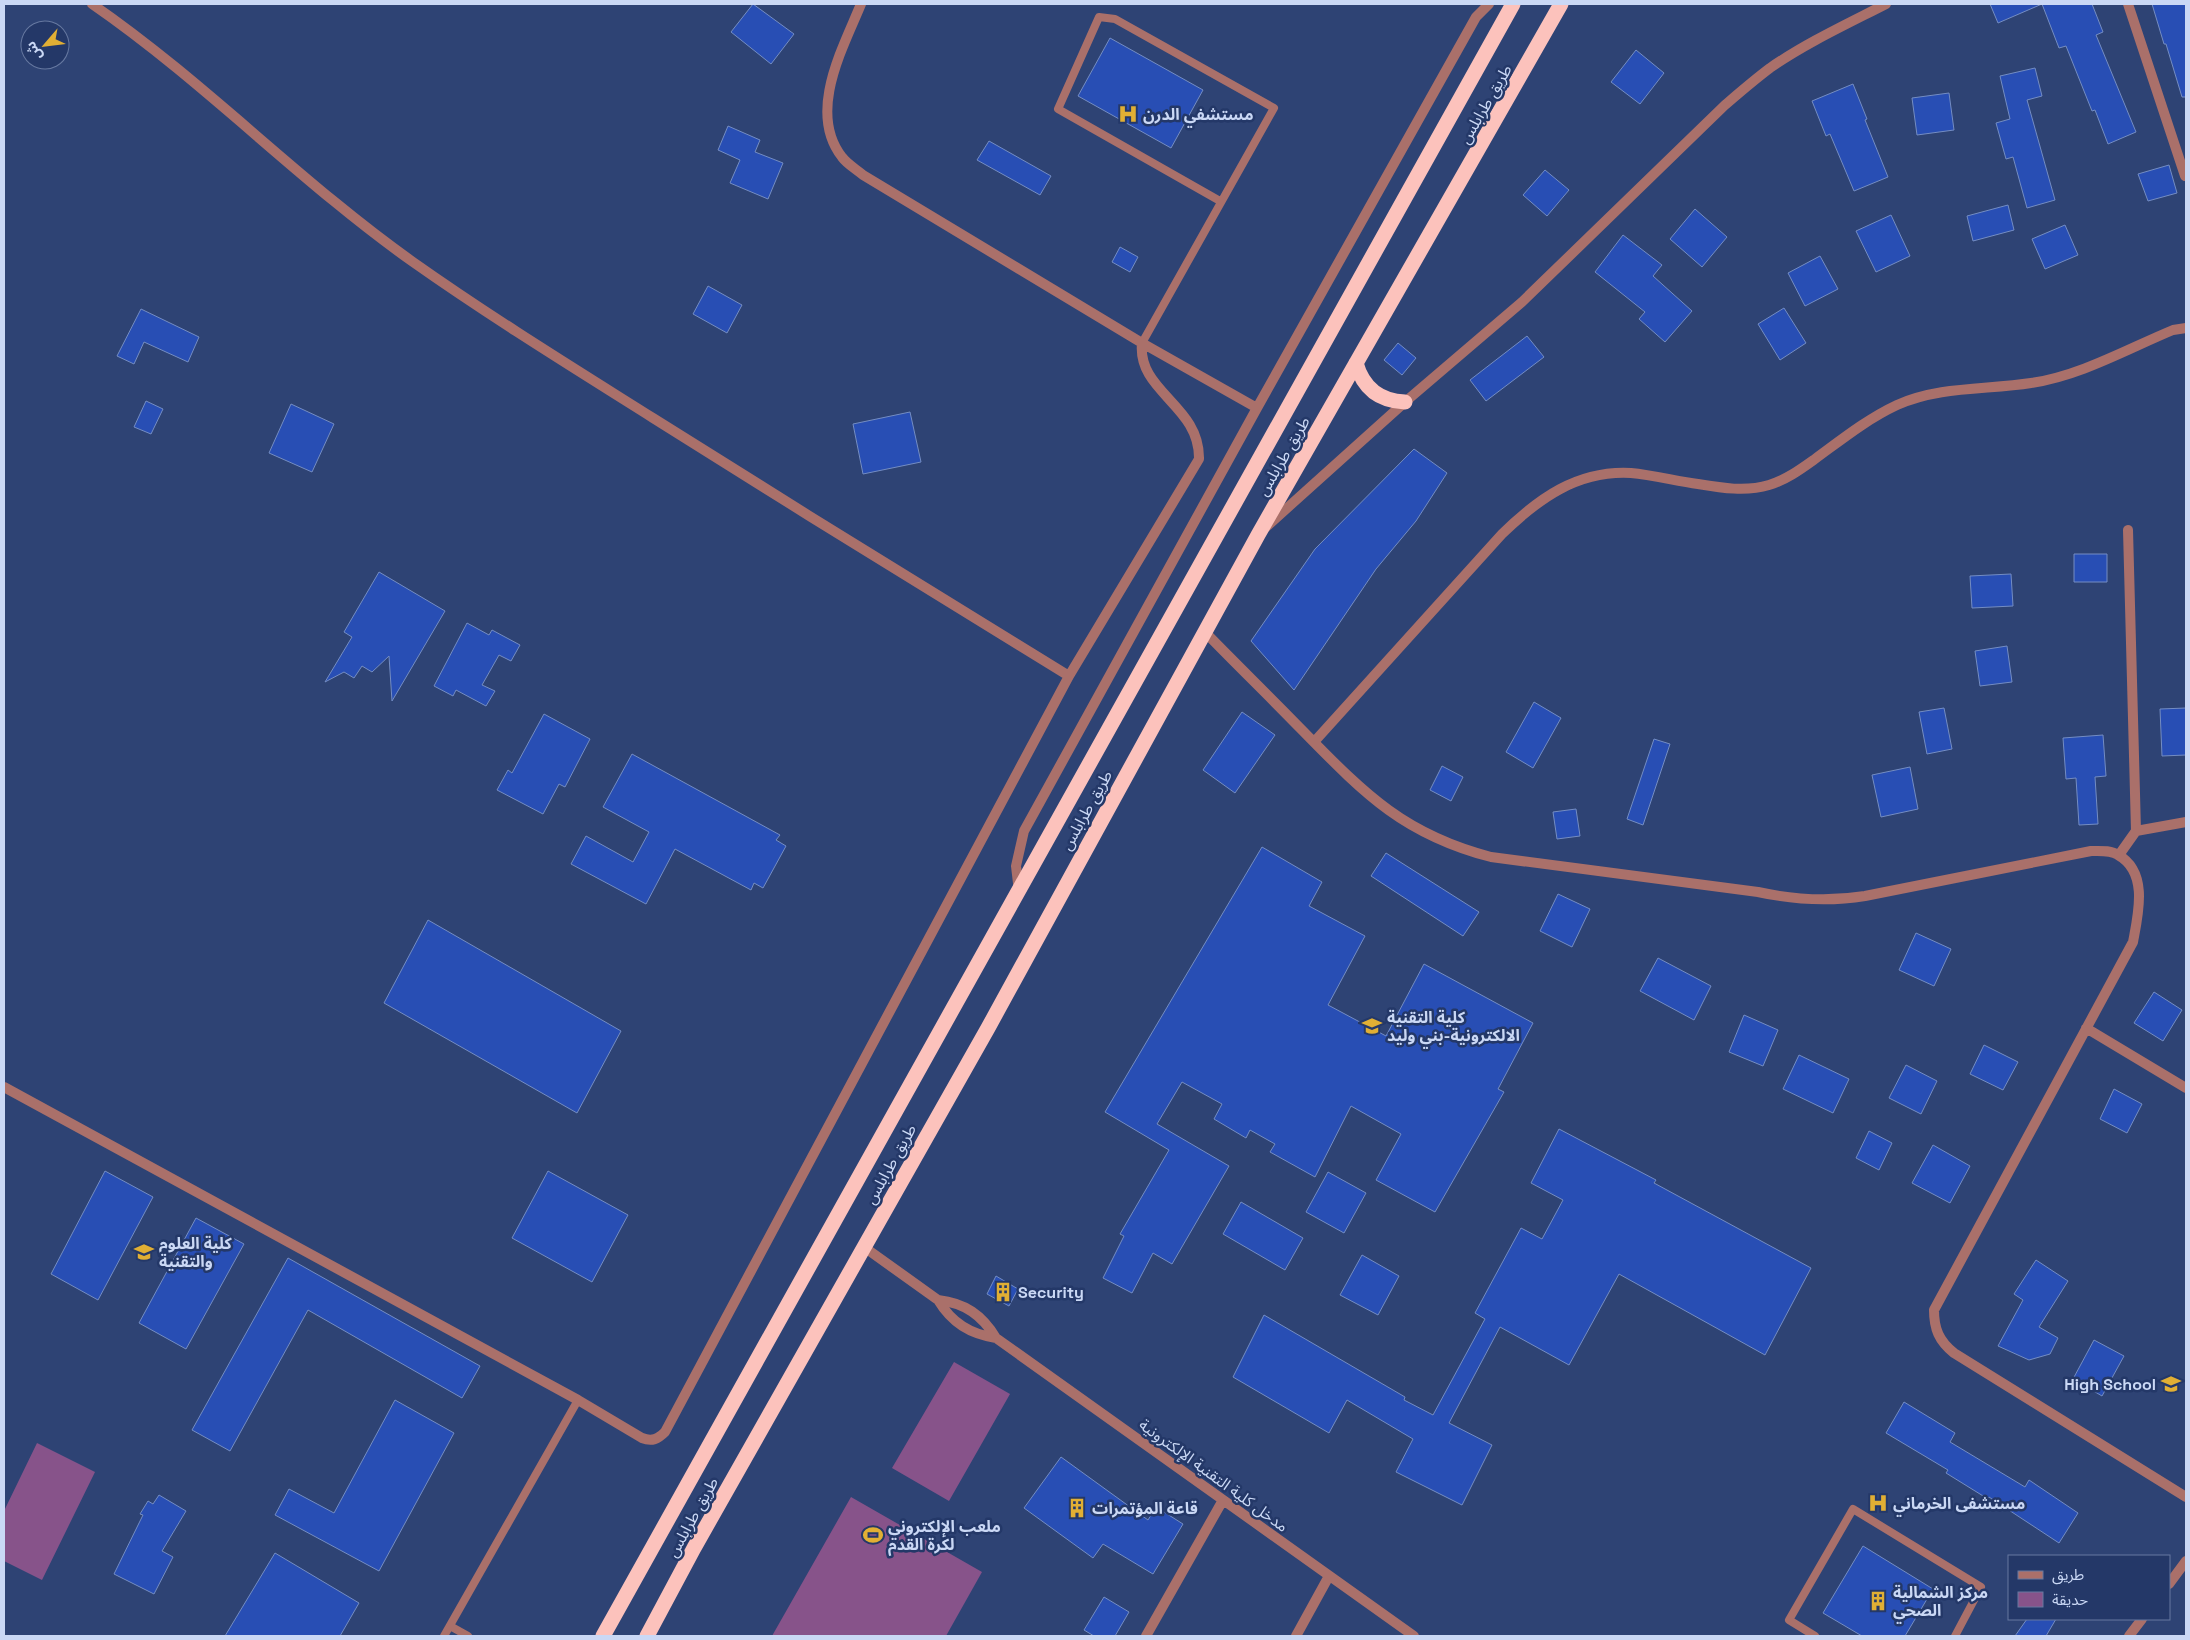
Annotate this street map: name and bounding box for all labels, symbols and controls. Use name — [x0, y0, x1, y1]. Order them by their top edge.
north arrow — [20, 20, 70, 70]
text: ش — [21, 38, 46, 64]
street label: طريق طرابلس — [1454, 61, 1517, 148]
hospital icon: مستشفي الدرن — [1117, 103, 1139, 125]
place label: مستشفي الدرن — [1143, 104, 1253, 128]
street label: طريق طرابلس — [1252, 413, 1315, 500]
street label: طريق طرابلس — [1056, 766, 1117, 854]
place label: كلية التقنية الالكترونية-بني وليد — [1387, 1007, 1520, 1049]
school or university icon: كلية التقنية الالكترونية-بني وليد — [1361, 1015, 1383, 1037]
street label: طريق طرابلس — [860, 1120, 921, 1208]
place label: كلية العلوم والتقنية — [159, 1233, 233, 1272]
school or university icon: كلية العلوم والتقنية — [133, 1241, 155, 1263]
building icon: Security — [992, 1281, 1014, 1303]
place label: Security — [1018, 1282, 1084, 1303]
school or university icon: High School — [2160, 1373, 2182, 1395]
place label: High School — [2064, 1374, 2156, 1395]
street label: مدخل كلية التقنية الإلكترونية — [1135, 1414, 1292, 1537]
street label: طريق طرابلس — [662, 1473, 723, 1561]
hospital icon: مستشفى الخرماني — [1867, 1492, 1889, 1514]
place label: مستشفى الخرماني — [1893, 1493, 2025, 1517]
building icon: قاعة المؤتمرات — [1066, 1497, 1088, 1519]
place label: قاعة المؤتمرات — [1092, 1498, 1198, 1519]
place label: ملعب الإلكتروني لكرة القدم — [888, 1516, 1001, 1556]
sports icon: ملعب الإلكتروني لكرة القدم — [862, 1524, 884, 1546]
legend — [2008, 1555, 2170, 1620]
text: طريق — [2052, 1565, 2084, 1585]
place label: مركز الشمالية الصحي — [1893, 1582, 1988, 1624]
building icon: مركز الشمالية الصحي — [1867, 1590, 1889, 1612]
text: حديقة — [2052, 1590, 2088, 1609]

